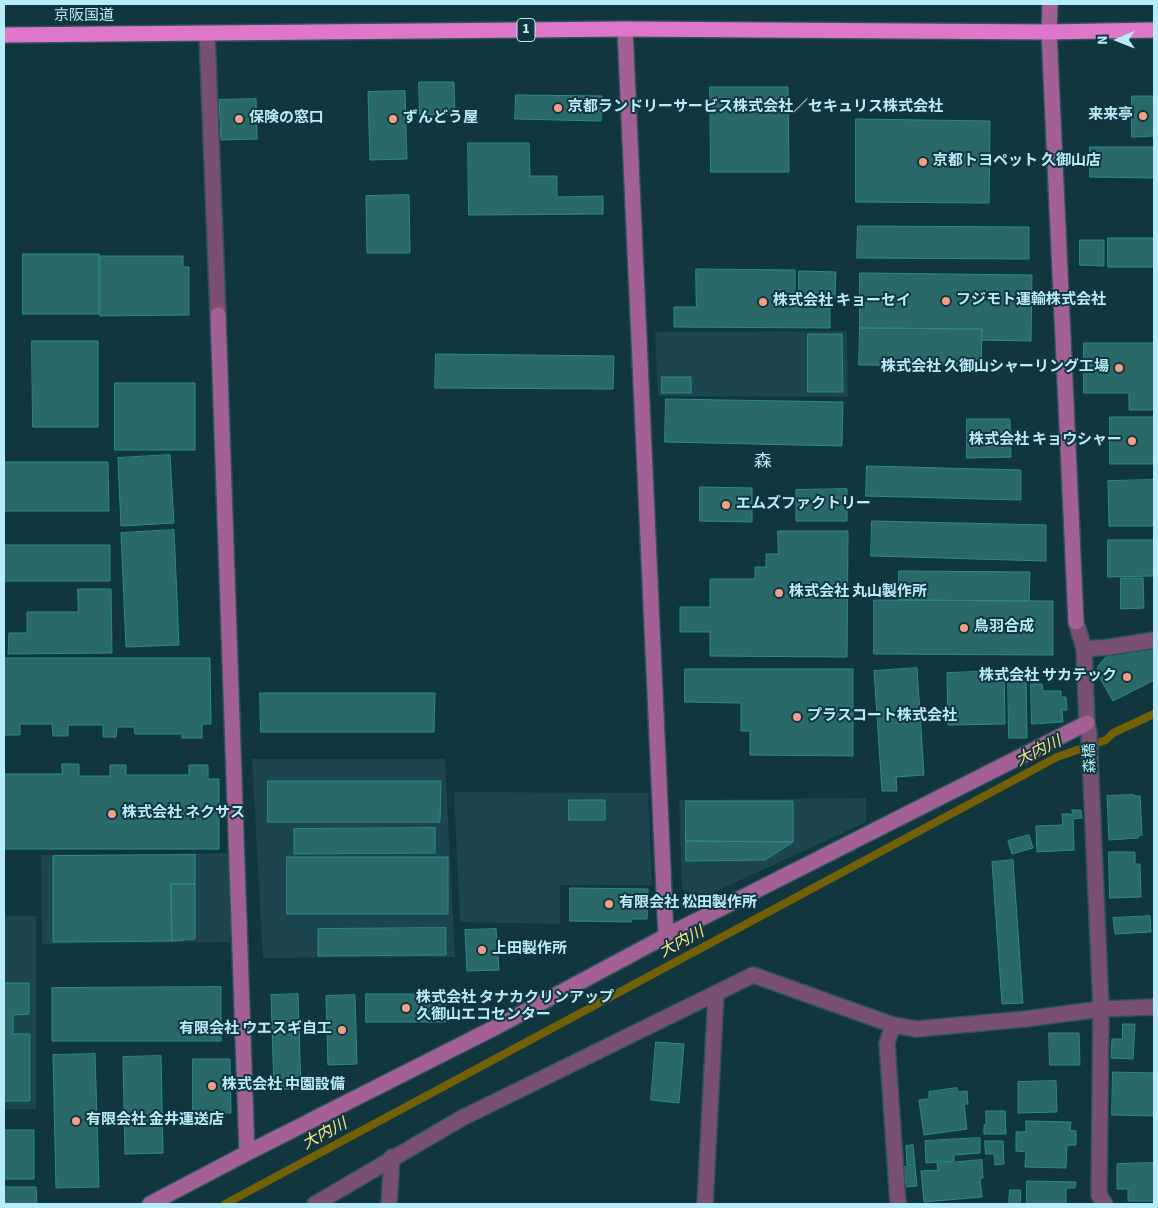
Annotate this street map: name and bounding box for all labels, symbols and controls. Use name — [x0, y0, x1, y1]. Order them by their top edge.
street label: 京阪国道 — [54, 8, 114, 26]
north arrow — [1093, 15, 1143, 65]
road number: 1 — [517, 18, 535, 42]
text: N — [1093, 35, 1113, 45]
place label: 京都ランドリーサービス株式会社／セキュリス株式会社 — [568, 99, 943, 117]
marker: 京都ランドリーサービス株式会社／セキュリス株式会社 — [552, 102, 564, 114]
place label: 来来亭 — [1088, 107, 1133, 125]
place label: 保険の窓口 — [249, 110, 324, 128]
place label: ずんどう屋 — [403, 110, 478, 128]
marker: 来来亭 — [1137, 110, 1149, 122]
marker: 保険の窓口 — [233, 113, 245, 125]
marker: ずんどう屋 — [387, 113, 399, 125]
place label: 京都トヨペット 久御山店 — [933, 153, 1101, 171]
marker: 京都トヨペット 久御山店 — [917, 156, 929, 168]
place label: フジモト運輸株式会社 — [956, 292, 1106, 310]
place label: 株式会社 キョーセイ — [773, 293, 911, 311]
marker: フジモト運輸株式会社 — [940, 295, 952, 307]
marker: 株式会社 キョーセイ — [757, 296, 769, 308]
place label: 株式会社 久御山シャーリング工場 — [881, 359, 1109, 377]
marker: 株式会社 久御山シャーリング工場 — [1113, 362, 1125, 374]
place label: 株式会社 キョウシャー — [969, 432, 1122, 450]
marker: 株式会社 キョウシャー — [1126, 435, 1138, 447]
district label: 森 — [754, 452, 772, 474]
place label: エムズファクトリー — [736, 496, 871, 514]
marker: エムズファクトリー — [720, 499, 732, 511]
place label: 株式会社 丸山製作所 — [789, 584, 927, 602]
marker: 株式会社 丸山製作所 — [773, 587, 785, 599]
place label: 鳥羽合成 — [974, 619, 1034, 637]
marker: 鳥羽合成 — [958, 622, 970, 634]
place label: 株式会社 サカテック — [979, 668, 1117, 686]
marker: 株式会社 サカテック — [1121, 671, 1133, 683]
place label: プラスコート株式会社 — [807, 708, 957, 726]
marker: プラスコート株式会社 — [791, 711, 803, 723]
water label: 大内川 — [1013, 733, 1065, 771]
street label: 森橋 — [1081, 743, 1101, 773]
place label: 株式会社 ネクサス — [122, 805, 245, 823]
marker: 株式会社 ネクサス — [106, 808, 118, 820]
place label: 有限会社 松田製作所 — [619, 895, 757, 913]
marker: 有限会社 松田製作所 — [603, 898, 615, 910]
water label: 大内川 — [656, 923, 708, 963]
place label: 上田製作所 — [492, 941, 567, 959]
marker: 上田製作所 — [476, 944, 488, 956]
place label: 株式会社 タナカクリンアップ 久御山エコセンター — [416, 990, 614, 1025]
marker: 株式会社 タナカクリンアップ 久御山エコセンター — [400, 1002, 412, 1014]
place label: 有限会社 ウエスギ自工 — [179, 1021, 332, 1039]
marker: 有限会社 ウエスギ自工 — [336, 1024, 348, 1036]
place label: 株式会社 中園設備 — [222, 1077, 345, 1095]
marker: 株式会社 中園設備 — [206, 1080, 218, 1092]
place label: 有限会社 金井運送店 — [86, 1112, 224, 1130]
marker: 有限会社 金井運送店 — [70, 1115, 82, 1127]
water label: 大内川 — [299, 1115, 351, 1155]

